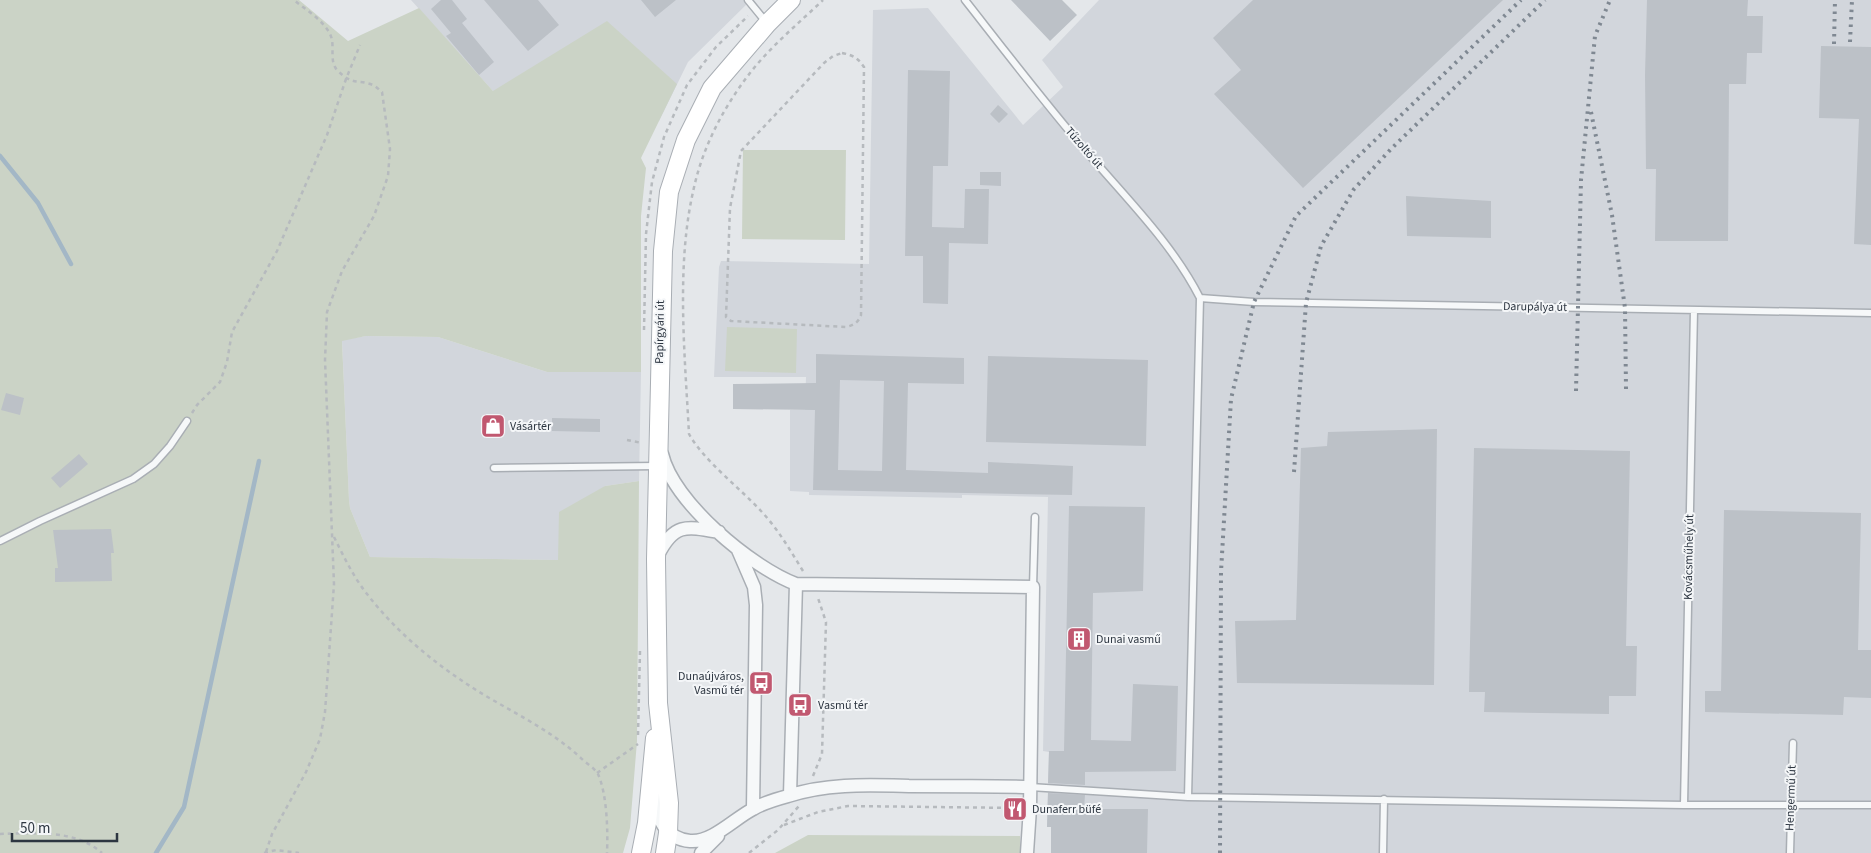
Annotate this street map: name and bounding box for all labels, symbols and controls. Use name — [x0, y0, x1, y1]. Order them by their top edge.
street label: Tűzoltó út — [1061, 123, 1107, 173]
street label: Darupálya út — [1503, 298, 1567, 316]
street label: Papírgyári út — [651, 300, 669, 364]
shop icon: Vásártér — [480, 413, 506, 439]
place label: Vásártér — [510, 418, 552, 435]
street label: Kovácsműhely út — [1680, 514, 1698, 600]
building icon: Dunai vasmű — [1066, 626, 1092, 652]
place label: Dunai vasmű — [1096, 631, 1161, 648]
place label: Dunaújváros, Vasmű tér — [678, 668, 745, 699]
bus stop icon: Dunaújváros, Vasmű tér — [748, 670, 774, 696]
bus stop icon: Vasmű tér — [787, 692, 813, 718]
place label: Vasmű tér — [818, 697, 869, 714]
street label: Hengermű út — [1781, 765, 1801, 831]
restaurant icon: Dunaferr büfé — [1002, 796, 1028, 822]
place label: Dunaferr büfé — [1032, 801, 1101, 818]
scale bar — [12, 810, 118, 842]
text: 50 m — [20, 818, 50, 839]

